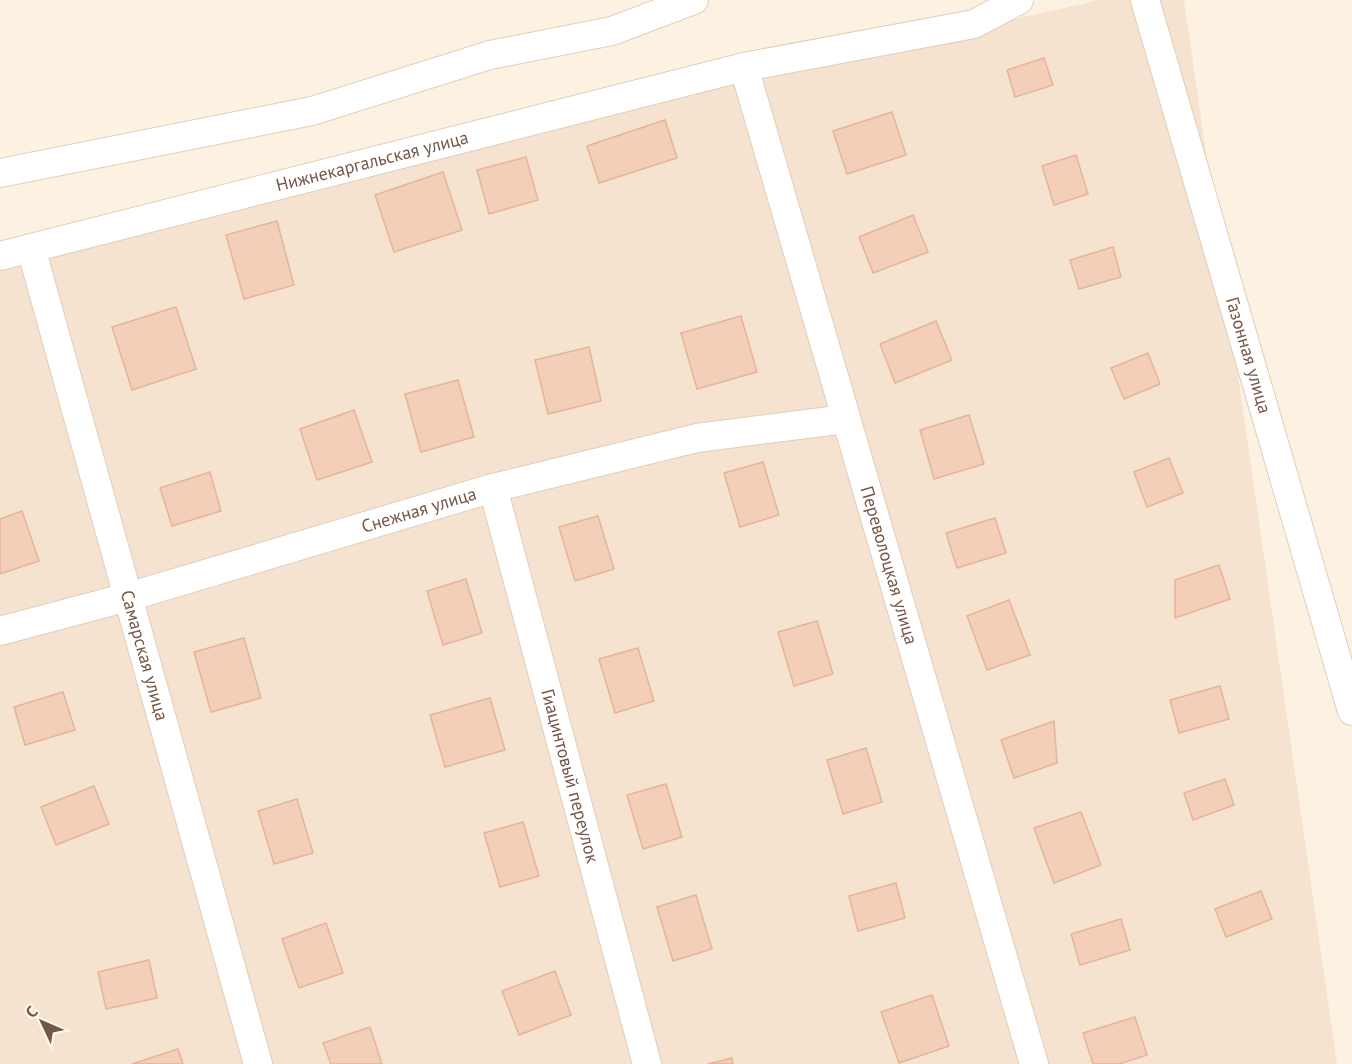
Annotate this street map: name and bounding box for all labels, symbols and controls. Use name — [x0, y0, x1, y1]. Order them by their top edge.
street label: Нижнекаргальская улица — [273, 125, 471, 196]
street label: Газонная улица — [1221, 294, 1277, 416]
street label: Снежная улица — [359, 482, 479, 538]
street label: Переволоцкая улица — [856, 483, 923, 647]
street label: Самарская улица — [116, 588, 174, 723]
street label: Гиацинтовый переулок — [536, 686, 605, 866]
north arrow — [12, 992, 72, 1052]
text: С — [21, 1001, 42, 1022]

